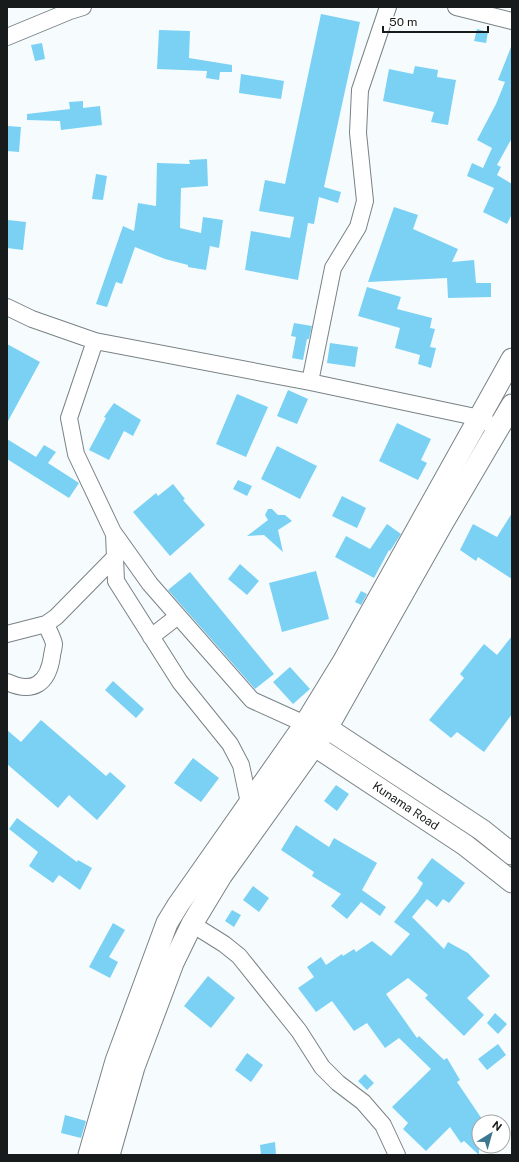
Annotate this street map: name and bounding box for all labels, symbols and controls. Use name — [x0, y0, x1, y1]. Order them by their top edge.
scale bar — [383, 8, 488, 34]
text: 50 m — [389, 15, 417, 29]
street label: Kunama Road — [370, 779, 442, 833]
north arrow — [471, 1114, 511, 1154]
text: N — [490, 1119, 504, 1133]

